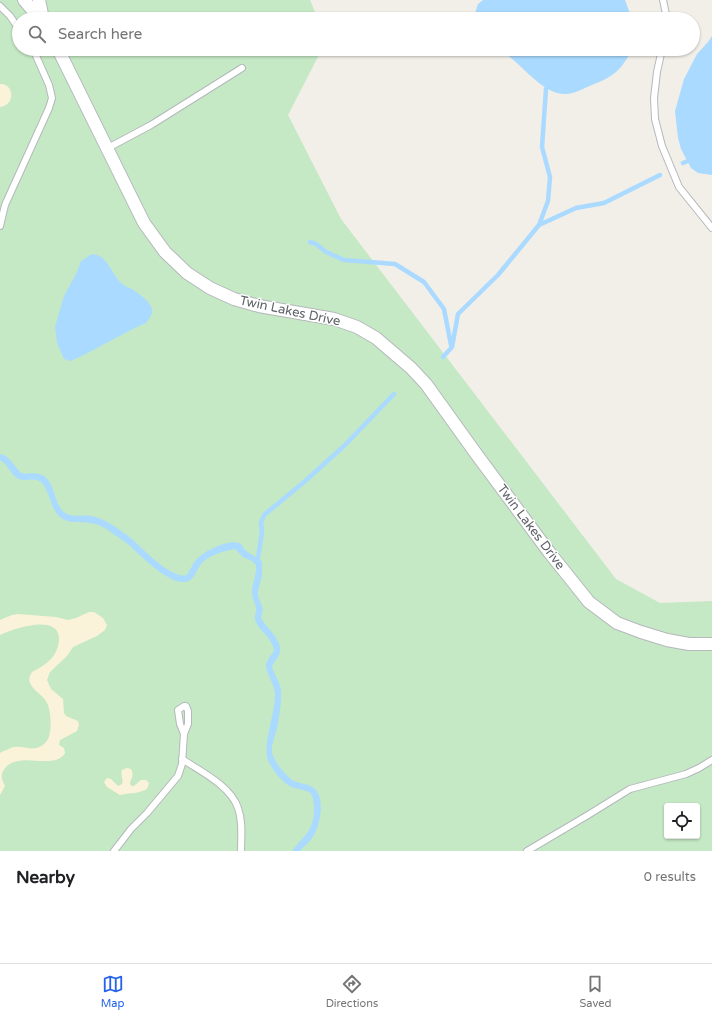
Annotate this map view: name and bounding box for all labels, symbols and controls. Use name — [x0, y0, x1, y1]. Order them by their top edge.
search box — [12, 12, 700, 56]
icon: search — [26, 23, 48, 45]
text: Search here — [58, 25, 142, 43]
street label: Twin Lakes Drive — [238, 293, 342, 329]
street label: Twin Lakes Drive — [494, 481, 568, 573]
map controls — [664, 803, 700, 839]
button: locate — [664, 803, 700, 839]
text: Nearby — [16, 867, 75, 888]
text: 0 results — [644, 869, 696, 885]
tab: Map — [101, 973, 124, 1010]
tab: Directions — [326, 973, 378, 1010]
tab: Saved — [580, 973, 611, 1010]

